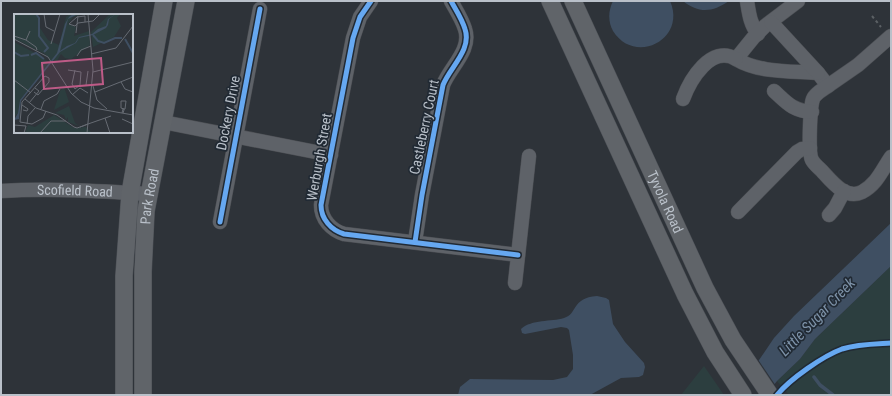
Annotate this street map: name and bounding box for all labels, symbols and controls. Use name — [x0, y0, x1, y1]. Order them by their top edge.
inset map — [14, 14, 133, 133]
street label: Dockery Drive — [213, 74, 243, 152]
street label: Castleberry Court — [406, 78, 442, 176]
street label: Werburgh Street — [303, 112, 335, 202]
street label: Park Road — [137, 167, 162, 225]
street label: Tyvola Road — [644, 168, 687, 235]
street label: Scofield Road — [37, 182, 113, 200]
water label: Little Sugar Creek — [775, 274, 859, 360]

